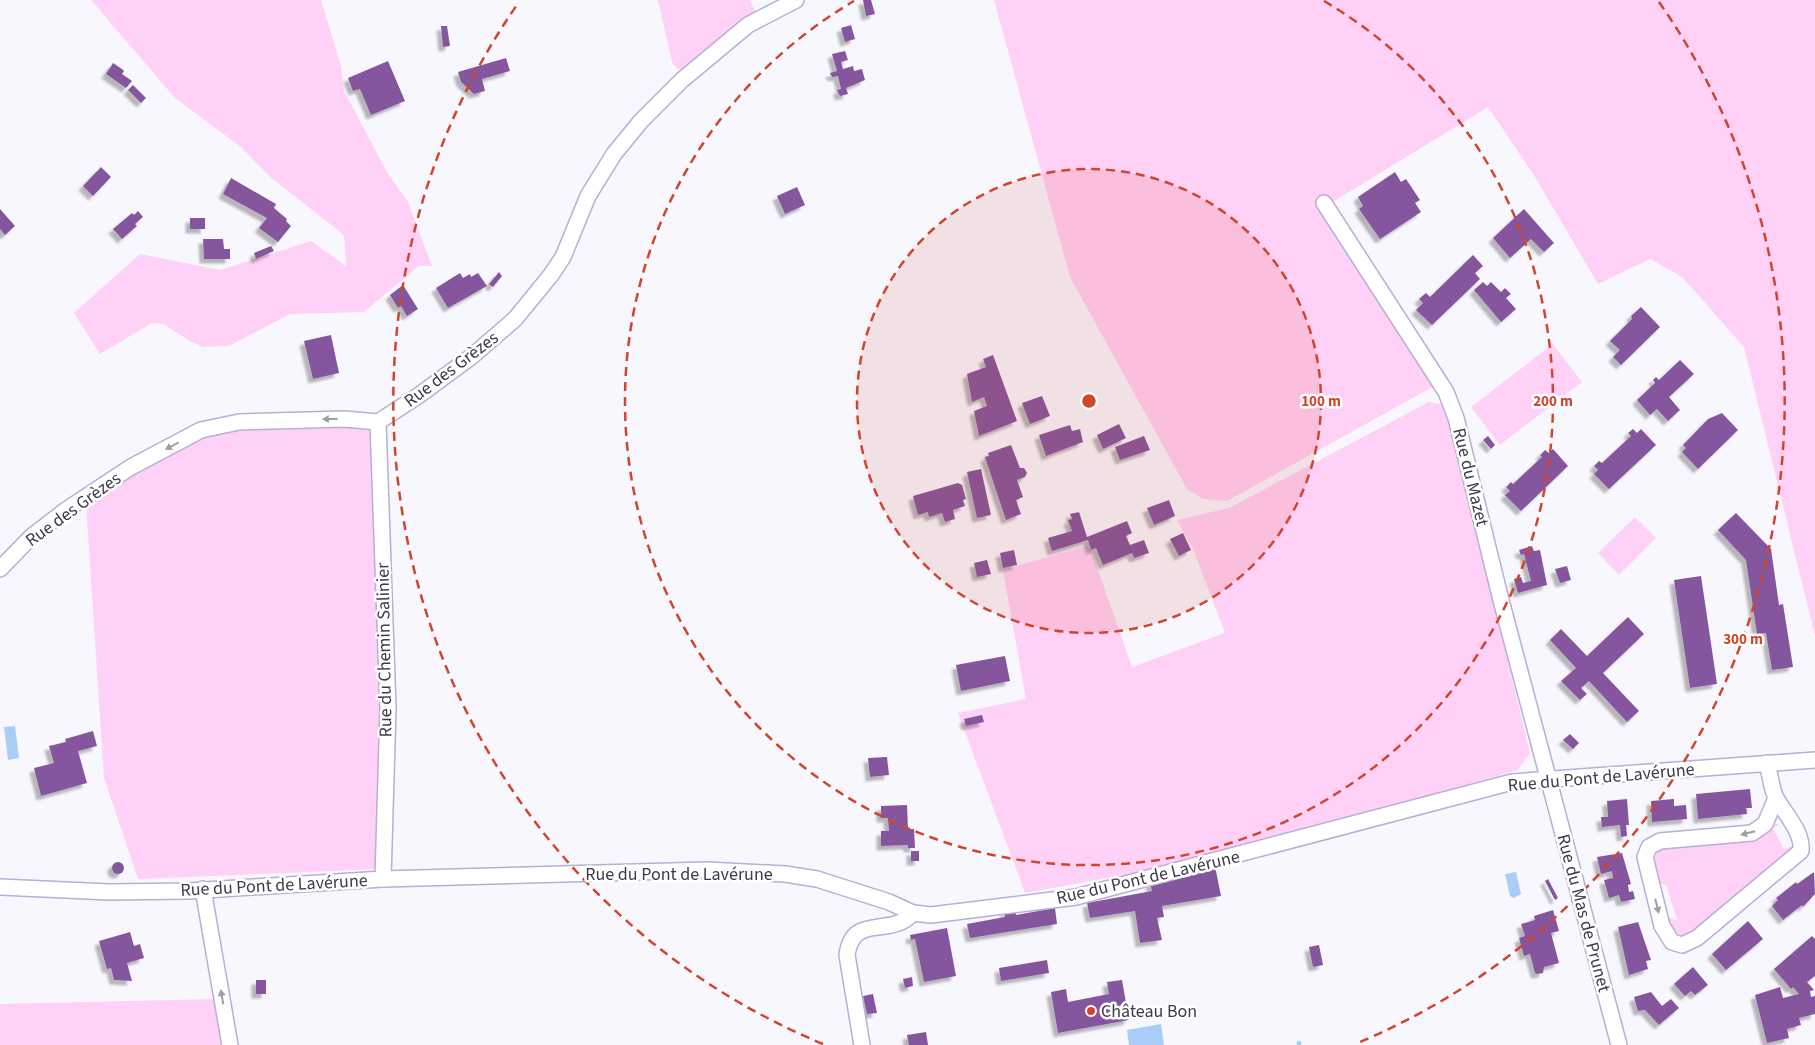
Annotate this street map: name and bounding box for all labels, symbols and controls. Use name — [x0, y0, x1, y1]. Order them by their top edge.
street label: Rue des Grèzes — [399, 326, 504, 413]
text: 100 m — [1301, 391, 1341, 412]
text: 200 m — [1533, 391, 1573, 412]
centre of rings — [1080, 392, 1098, 410]
one-way arrow — [321, 416, 337, 424]
street label: Rue du Mazet — [1446, 425, 1495, 529]
one-way arrow — [165, 441, 179, 450]
street label: Rue des Grèzes — [20, 466, 126, 553]
street label: Rue du Chemin Salinier — [370, 562, 399, 738]
text: 300 m — [1723, 629, 1763, 650]
street label: Rue du Pont de Lavérune — [1507, 757, 1696, 798]
one-way arrow — [1740, 829, 1755, 837]
street label: Rue du Mas de Prunet — [1550, 831, 1617, 995]
street label: Rue du Pont de Lavérune — [1054, 844, 1242, 911]
street label: Rue du Pont de Lavérune — [585, 862, 773, 887]
street label: Rue du Pont de Lavérune — [180, 868, 368, 903]
one-way arrow — [1653, 899, 1661, 914]
one-way arrow — [218, 989, 226, 1005]
place label: Château Bon — [1101, 999, 1197, 1024]
marker: Château Bon — [1085, 1005, 1097, 1017]

